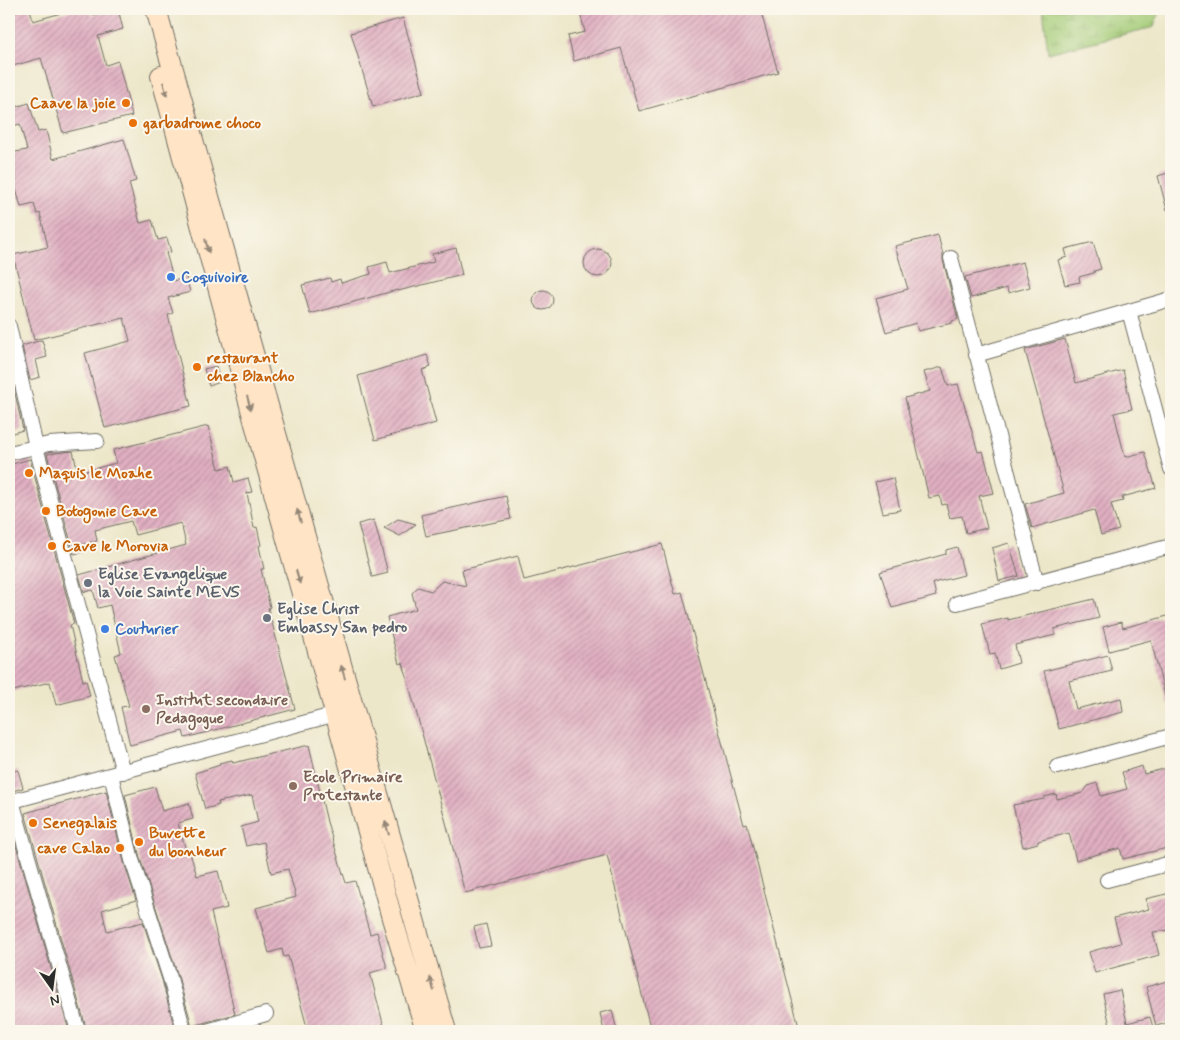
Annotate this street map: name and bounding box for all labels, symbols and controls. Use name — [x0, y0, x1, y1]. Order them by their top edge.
one-way arrow — [161, 82, 169, 97]
place label: Caave la joie — [30, 93, 116, 114]
marker: Caave la joie — [120, 97, 132, 109]
place label: garbadrome choco — [143, 113, 261, 135]
marker: garbadrome choco — [127, 117, 139, 129]
one-way arrow — [203, 239, 211, 254]
place label: Coquivoire — [181, 267, 249, 288]
marker: Coquivoire — [165, 271, 177, 283]
place label: restaurant chez Blancho — [206, 348, 295, 387]
marker: restaurant chez Blancho — [191, 361, 203, 373]
one-way arrow — [246, 396, 254, 411]
place label: Maquis le Moahe — [39, 463, 153, 484]
marker: Maquis le Moahe — [23, 467, 35, 479]
place label: Botogonie Cave — [56, 501, 158, 524]
marker: Botogonie Cave — [40, 505, 52, 517]
one-way arrow — [295, 508, 303, 523]
place label: Cave le Morovia — [62, 536, 169, 557]
marker: Cave le Morovia — [46, 540, 58, 552]
place label: Eglise Evangelique la Voie Sainte MEVS — [98, 564, 239, 603]
one-way arrow — [294, 569, 302, 584]
marker: Eglise Evangelique la Voie Sainte MEVS — [82, 577, 94, 589]
place label: Eglise Christ Embassy San pedro — [277, 599, 408, 638]
marker: Eglise Christ Embassy San pedro — [261, 612, 273, 624]
place label: Couturier — [115, 619, 179, 640]
marker: Couturier — [99, 623, 111, 635]
one-way arrow — [339, 664, 347, 680]
place label: Institut secondaire Pedagogue — [156, 690, 288, 731]
marker: Institut secondaire Pedagogue — [140, 703, 152, 715]
place label: Ecole Primaire Protestante — [303, 767, 403, 806]
marker: Ecole Primaire Protestante — [287, 780, 299, 792]
place label: Senegalais — [43, 813, 117, 836]
marker: Senegalais — [27, 817, 39, 829]
one-way arrow — [383, 821, 391, 836]
place label: Buvette du bonheur — [149, 823, 227, 862]
marker: Buvette du bonheur — [133, 836, 145, 848]
place label: cave Calao — [37, 838, 110, 859]
marker: cave Calao — [114, 842, 126, 854]
north arrow — [28, 962, 78, 1012]
one-way arrow — [428, 977, 436, 992]
text: N — [48, 990, 62, 1010]

